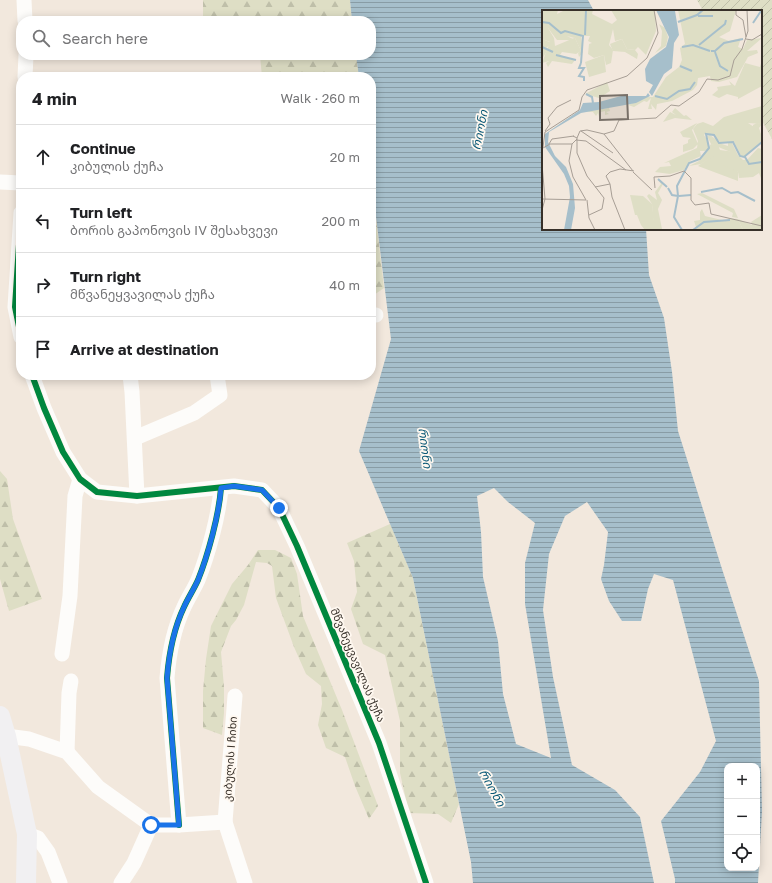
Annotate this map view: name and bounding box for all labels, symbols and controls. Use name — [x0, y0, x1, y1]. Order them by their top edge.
inset map — [542, 10, 762, 230]
search box — [16, 16, 376, 60]
icon: search — [30, 27, 52, 49]
text: Search here — [62, 29, 148, 47]
text: 4 min — [32, 88, 77, 109]
text: Walk · 260 m — [281, 90, 360, 106]
water label: რიონი — [468, 108, 491, 151]
text: Continue — [70, 139, 136, 157]
icon: ahead — [32, 146, 54, 168]
text: 20 m — [330, 149, 360, 165]
text: კიბულის ქუჩა — [70, 158, 164, 174]
text: Turn left — [70, 203, 132, 221]
icon: left — [32, 210, 54, 232]
text: 200 m — [322, 213, 360, 229]
text: ბორის გაპონოვის IV შესახვევი — [70, 222, 278, 238]
text: Turn right — [70, 267, 141, 285]
icon: right — [32, 274, 54, 296]
text: 40 m — [329, 277, 360, 293]
text: მწვანეყვავილას ქუჩა — [70, 286, 215, 302]
icon: arrive — [32, 338, 54, 360]
text: Arrive at destination — [70, 340, 219, 358]
water label: რიონი — [416, 427, 436, 470]
route end — [270, 499, 288, 517]
street label: მწვანეყვავილას ქუჩა — [328, 606, 388, 724]
street label: კიბულის I ჩიხი — [220, 716, 240, 802]
map controls — [724, 763, 760, 871]
button: + — [724, 763, 760, 799]
water label: რიონი — [476, 766, 509, 810]
button: − — [724, 799, 760, 835]
route start — [142, 816, 160, 834]
button: locate — [724, 835, 760, 871]

